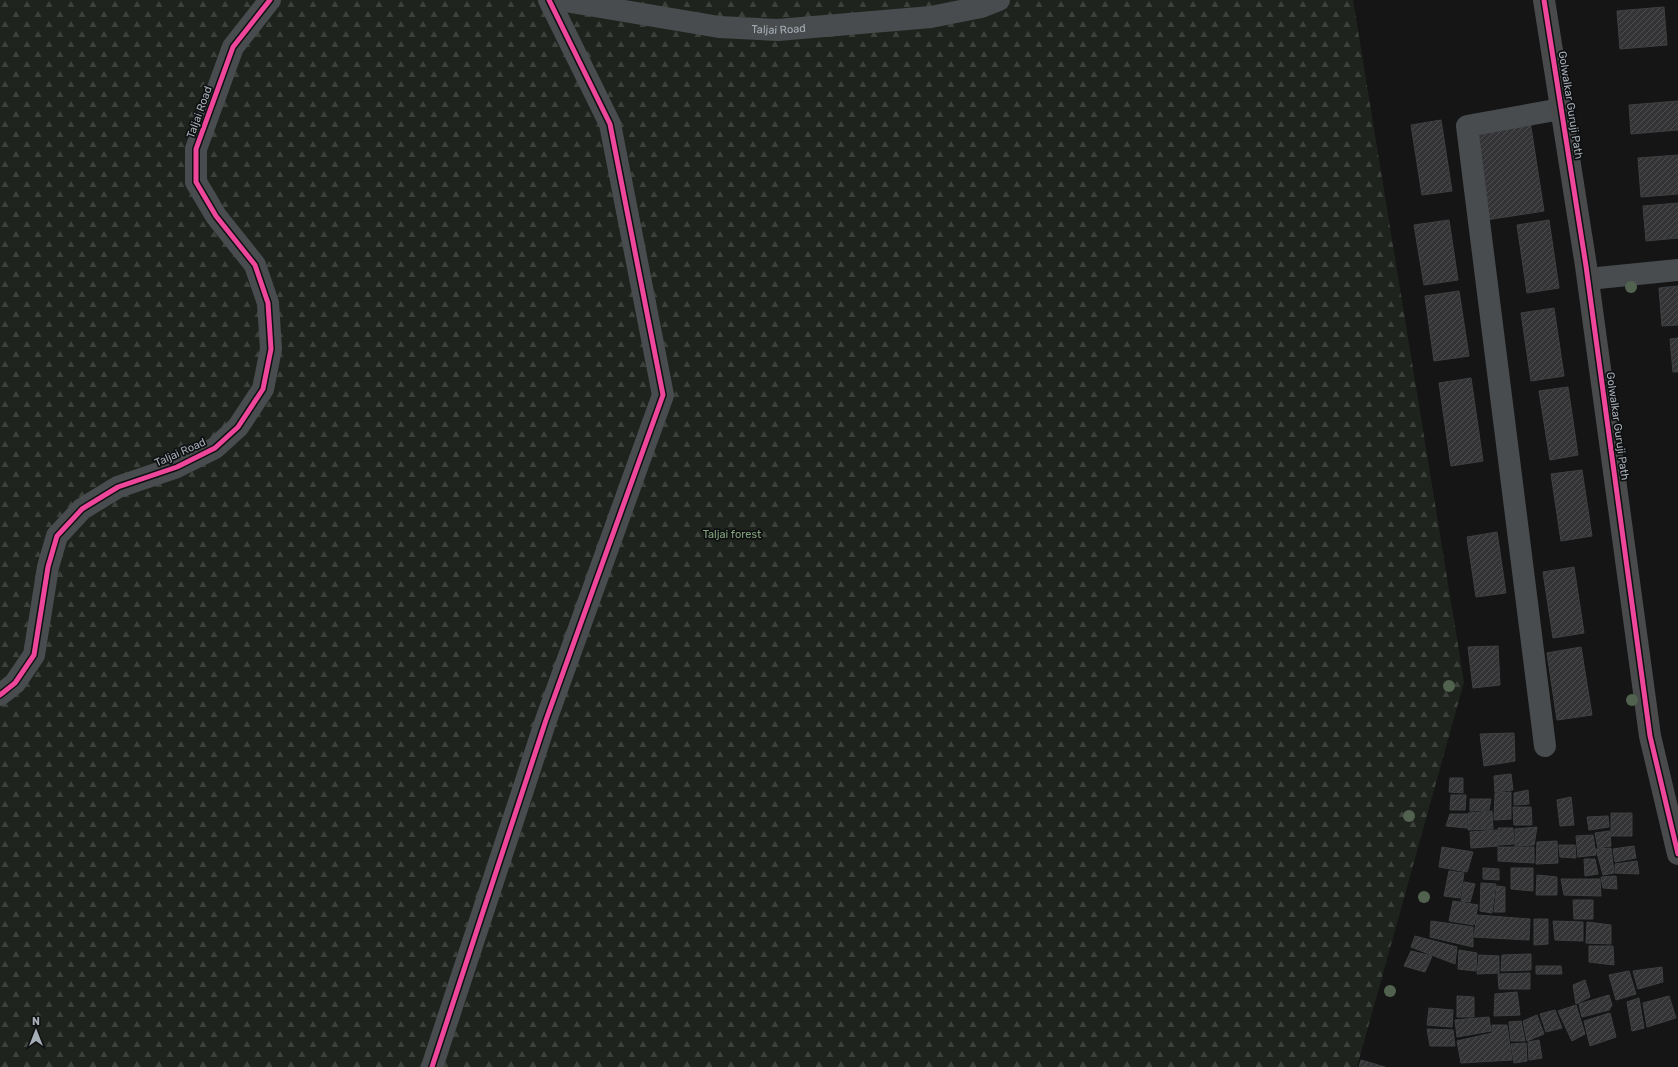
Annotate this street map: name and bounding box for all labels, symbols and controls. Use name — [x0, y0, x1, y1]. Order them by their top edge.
street label: Taljai Road — [751, 22, 806, 37]
street label: Golwalkar Guruji Path — [1556, 50, 1585, 160]
street label: Taljai Road — [184, 84, 215, 140]
street label: Golwalkar Guruji Path — [1603, 371, 1632, 481]
street label: Taljai Road — [153, 435, 208, 469]
park label: Taljai forest — [703, 528, 762, 541]
north arrow — [16, 1011, 56, 1051]
text: N — [32, 1015, 40, 1028]

